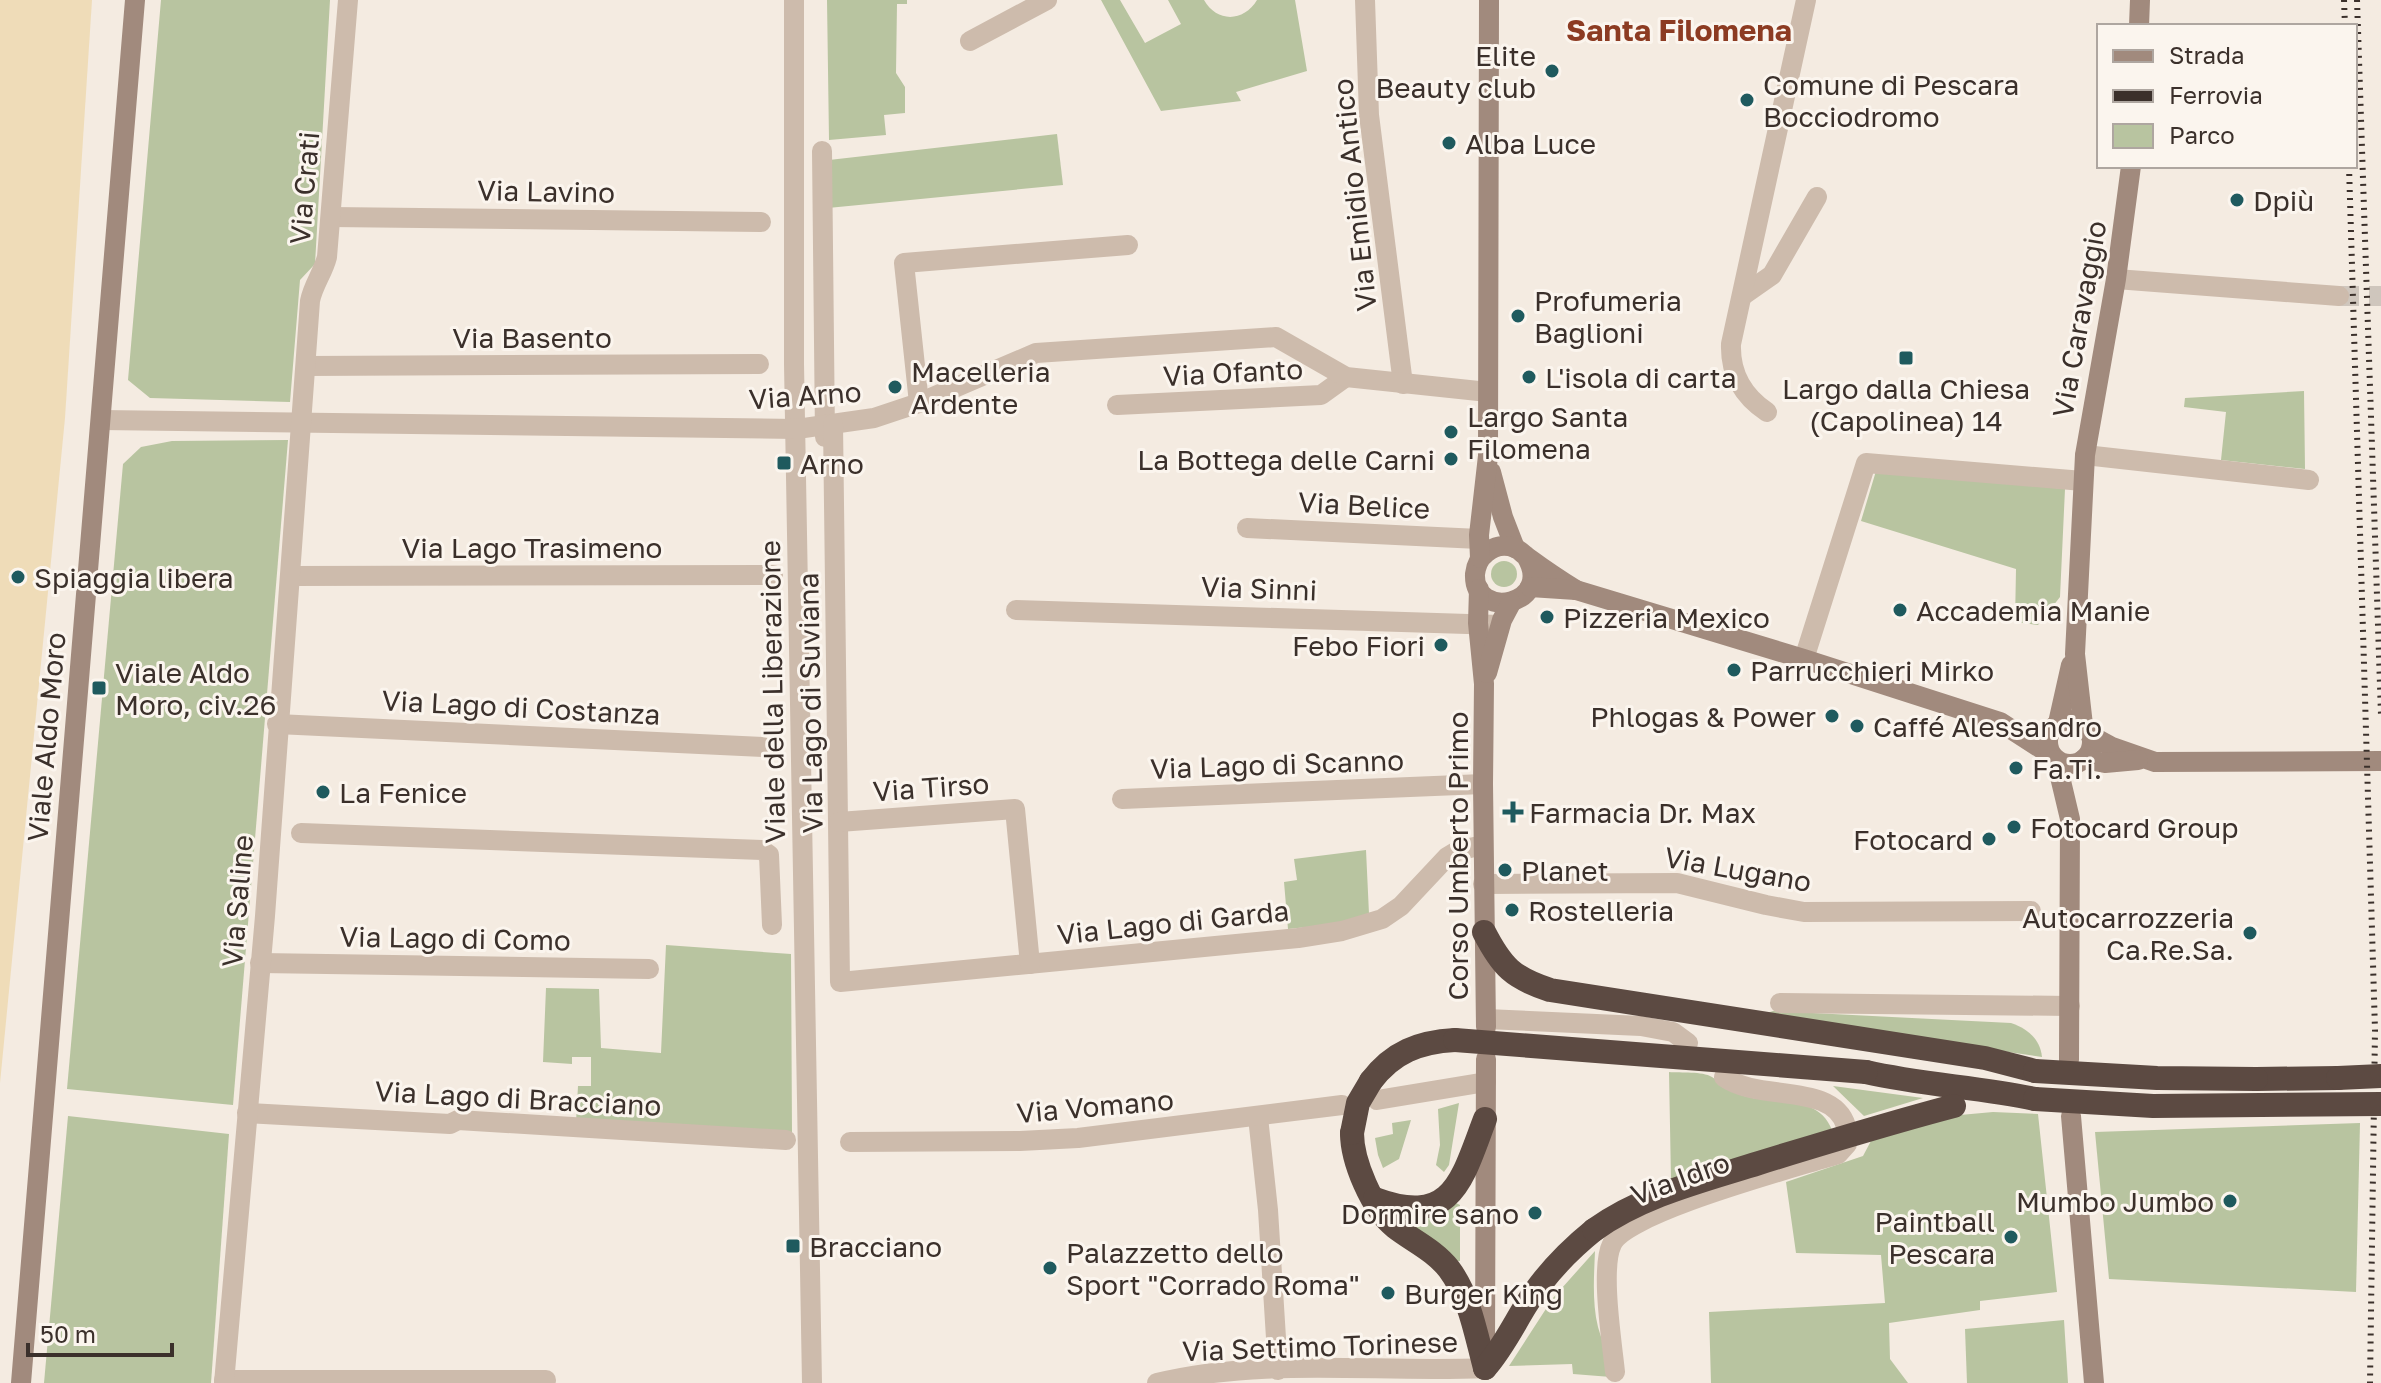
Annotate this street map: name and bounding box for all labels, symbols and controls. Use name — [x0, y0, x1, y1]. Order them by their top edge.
district label: Santa Filomena — [1566, 12, 1792, 48]
legend — [2097, 24, 2357, 168]
place label: Elite Beauty club — [1375, 39, 1536, 104]
text: Strada — [2169, 40, 2244, 69]
marker: Elite Beauty club — [1543, 62, 1561, 80]
place label: Comune di Pescara Bocciodromo — [1763, 68, 2019, 133]
street label: Via Emidio Antico — [1325, 77, 1383, 313]
text: Ferrovia — [2169, 80, 2263, 109]
marker: Comune di Pescara Bocciodromo — [1738, 91, 1756, 109]
text: Parco — [2169, 120, 2235, 149]
place label: Alba Luce — [1465, 127, 1596, 160]
street label: Via Crati — [283, 130, 325, 246]
marker: Alba Luce — [1440, 134, 1458, 152]
street label: Via Lavino — [477, 173, 615, 209]
place label: Dpiù — [2253, 184, 2314, 217]
marker: Dpiù — [2228, 191, 2246, 209]
street label: Via Caravaggio — [2045, 218, 2113, 420]
place label: Profumeria Baglioni — [1534, 284, 1682, 349]
marker: Profumeria Baglioni — [1509, 307, 1527, 325]
street label: Via Basento — [452, 321, 612, 354]
marker: Largo dalla Chiesa (Capolinea) 14 — [1897, 349, 1915, 367]
street label: Via Ofanto — [1162, 352, 1304, 392]
place label: Macelleria Ardente — [911, 355, 1051, 420]
place label: L'isola di carta — [1545, 361, 1737, 394]
marker: L'isola di carta — [1520, 368, 1538, 386]
place label: Largo dalla Chiesa (Capolinea) 14 — [1782, 372, 2030, 437]
street label: Via Arno — [748, 375, 862, 415]
marker: Macelleria Ardente — [886, 378, 904, 396]
place label: Largo Santa Filomena — [1467, 400, 1628, 465]
marker: Largo Santa Filomena — [1442, 423, 1460, 441]
place label: La Bottega delle Carni — [1137, 443, 1435, 476]
place label: Arno — [800, 447, 864, 480]
marker: La Bottega delle Carni — [1442, 450, 1460, 468]
marker: Arno — [775, 454, 793, 472]
street label: Via Belice — [1297, 485, 1431, 525]
street label: Via Lago Trasimeno — [402, 531, 662, 564]
street label: Viale della Liberazione — [753, 540, 791, 844]
place label: Spiaggia libera — [34, 561, 234, 594]
marker: Spiaggia libera — [9, 568, 27, 586]
street label: Via Sinni — [1200, 569, 1318, 607]
street label: Via Lago di Suviana — [791, 572, 829, 834]
place label: Accademia Manie — [1916, 594, 2150, 627]
place label: Pizzeria Mexico — [1563, 601, 1770, 634]
marker: Accademia Manie — [1891, 601, 1909, 619]
marker: Pizzeria Mexico — [1538, 608, 1556, 626]
place label: Febo Fiori — [1292, 629, 1425, 662]
street label: Viale Aldo Moro — [20, 631, 72, 843]
marker: Febo Fiori — [1432, 636, 1450, 654]
place label: Parrucchieri Mirko — [1750, 654, 1994, 687]
place label: Viale Aldo Moro, civ.26 — [115, 656, 277, 721]
marker: Parrucchieri Mirko — [1725, 661, 1743, 679]
marker: Viale Aldo Moro, civ.26 — [90, 679, 108, 697]
street label: Via Lago di Costanza — [381, 683, 661, 731]
place label: Phlogas & Power — [1590, 700, 1816, 733]
marker: Phlogas & Power — [1823, 707, 1841, 725]
place label: Caffé Alessandro — [1873, 710, 2102, 743]
street label: Corso Umberto Primo — [1441, 712, 1474, 1000]
marker: Caffé Alessandro — [1848, 717, 1866, 735]
street label: Via Lago di Scanno — [1149, 743, 1405, 785]
place label: Fa.Ti. — [2032, 752, 2102, 785]
marker: Fa.Ti. — [2007, 759, 2025, 777]
street label: Via Tirso — [872, 766, 990, 808]
place label: La Fenice — [339, 776, 467, 809]
marker: La Fenice — [314, 783, 332, 801]
place label: Farmacia Dr. Max — [1529, 796, 1756, 829]
marker: Farmacia Dr. Max — [1504, 803, 1522, 821]
place label: Fotocard Group — [2030, 811, 2238, 844]
marker: Fotocard Group — [2005, 818, 2023, 836]
place label: Fotocard — [1853, 823, 1973, 856]
marker: Fotocard — [1980, 830, 1998, 848]
street label: Via Saline — [215, 833, 259, 969]
street label: Via Lugano — [1662, 840, 1814, 898]
place label: Planet — [1521, 854, 1609, 887]
marker: Planet — [1496, 861, 1514, 879]
street label: Via Lago di Garda — [1055, 893, 1291, 951]
place label: Rostelleria — [1528, 894, 1674, 927]
marker: Rostelleria — [1503, 901, 1521, 919]
place label: Autocarrozzeria Ca.Re.Sa. — [2022, 901, 2234, 966]
street label: Via Lago di Como — [339, 919, 571, 957]
marker: Autocarrozzeria Ca.Re.Sa. — [2241, 924, 2259, 942]
street label: Via Lago di Bracciano — [374, 1074, 662, 1122]
street label: Via Vomano — [1015, 1083, 1175, 1129]
street label: Via Idro — [1626, 1145, 1734, 1211]
place label: Mumbo Jumbo — [2016, 1185, 2214, 1218]
marker: Mumbo Jumbo — [2221, 1192, 2239, 1210]
place label: Dormire sano — [1341, 1197, 1519, 1230]
marker: Dormire sano — [1526, 1204, 1544, 1222]
place label: Paintball Pescara — [1875, 1205, 1995, 1270]
marker: Paintball Pescara — [2002, 1228, 2020, 1246]
place label: Bracciano — [809, 1230, 942, 1263]
place label: Palazzetto dello Sport "Corrado Roma" — [1066, 1236, 1360, 1301]
marker: Bracciano — [784, 1237, 802, 1255]
marker: Palazzetto dello Sport "Corrado Roma" — [1041, 1259, 1059, 1277]
place label: Burger King — [1404, 1277, 1563, 1310]
marker: Burger King — [1379, 1284, 1397, 1302]
scale bar — [28, 1307, 172, 1357]
text: 50 m — [40, 1319, 96, 1348]
street label: Via Settimo Torinese — [1181, 1325, 1459, 1367]

